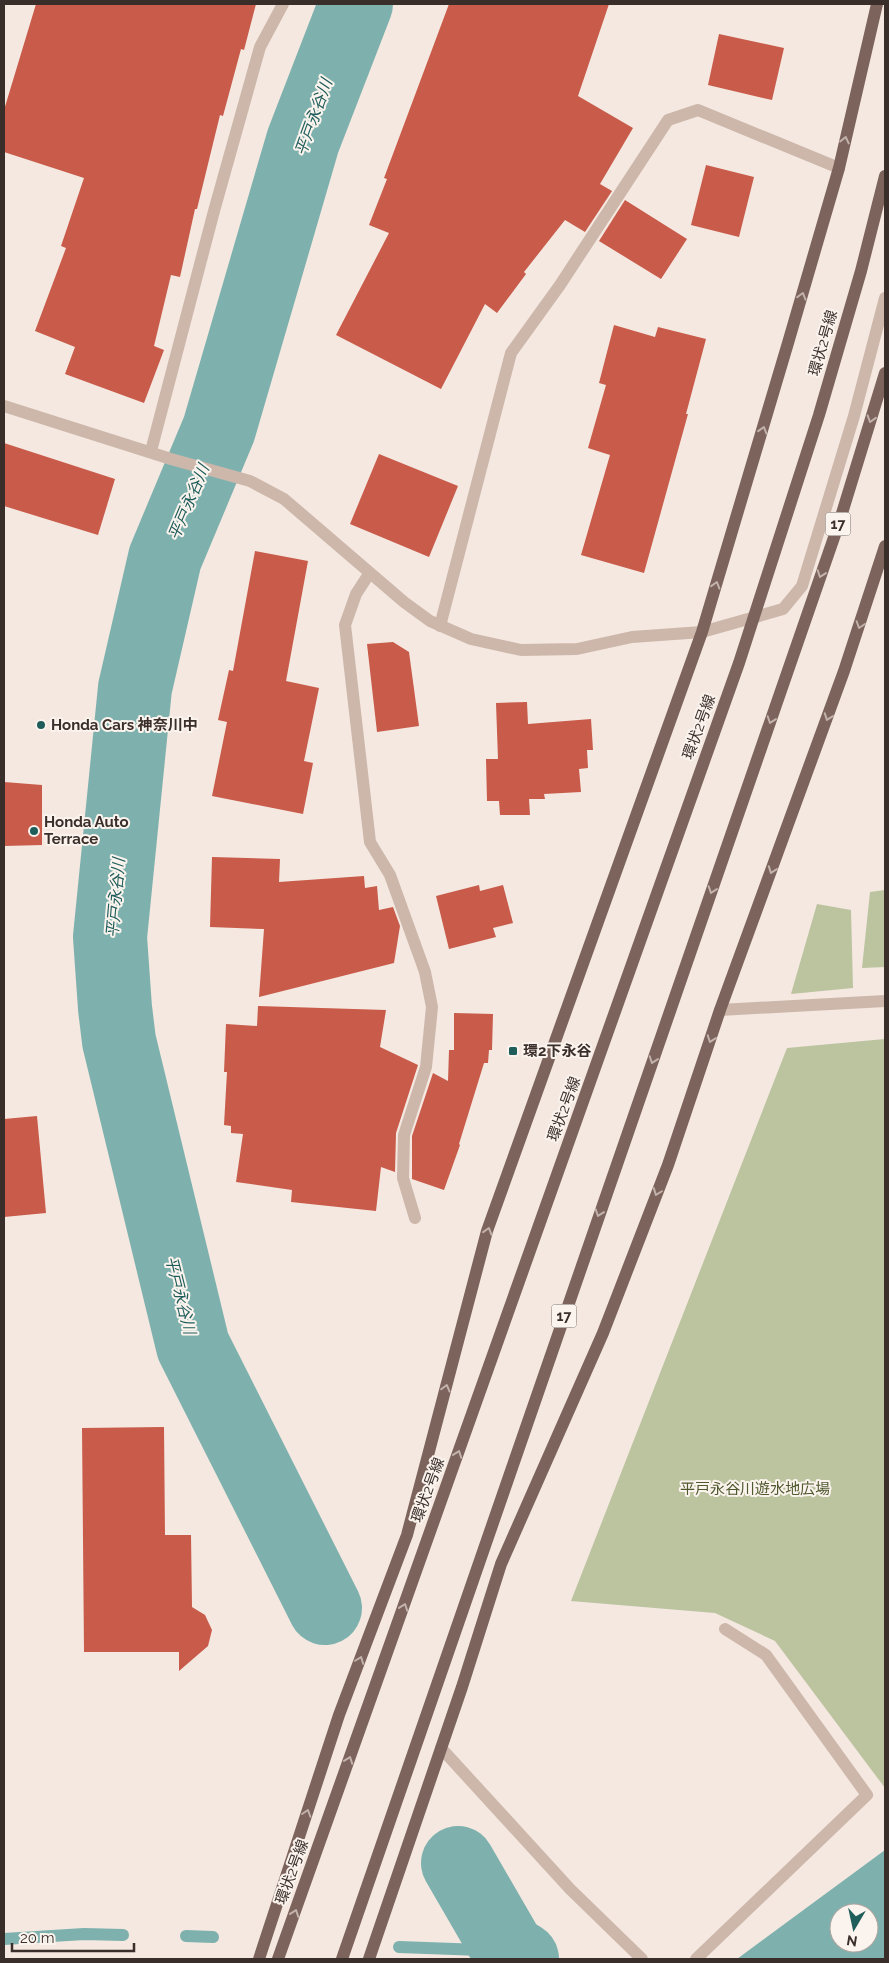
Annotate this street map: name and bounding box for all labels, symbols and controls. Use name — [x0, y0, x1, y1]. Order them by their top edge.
water label: 平戸永谷川 — [291, 74, 337, 158]
one-way arrow — [839, 135, 850, 144]
one-way arrow — [796, 293, 806, 301]
street label: 環状2号線 — [805, 308, 841, 378]
one-way arrow — [866, 415, 876, 423]
one-way arrow — [757, 426, 767, 434]
water label: 平戸永谷川 — [164, 460, 214, 543]
road number: 17 — [826, 512, 850, 536]
one-way arrow — [817, 569, 827, 578]
one-way arrow — [711, 582, 721, 590]
one-way arrow — [855, 621, 865, 629]
street label: 環状2号線 — [679, 692, 719, 762]
one-way arrow — [824, 712, 834, 721]
one-way arrow — [767, 715, 777, 723]
place label: Honda Cars 神奈川中 — [51, 716, 198, 734]
marker: Honda Cars 神奈川中 — [35, 719, 47, 731]
place label: Honda Auto Terrace — [44, 813, 129, 848]
marker: Honda Auto Terrace — [28, 825, 40, 837]
water label: 平戸永谷川 — [103, 855, 129, 939]
one-way arrow — [768, 865, 778, 873]
one-way arrow — [708, 885, 718, 894]
one-way arrow — [706, 1034, 716, 1042]
place label: 環2下永谷 — [523, 1042, 591, 1060]
marker: 環2下永谷 — [507, 1045, 519, 1057]
one-way arrow — [649, 1055, 659, 1064]
street label: 環状2号線 — [544, 1074, 584, 1144]
one-way arrow — [653, 1187, 664, 1196]
one-way arrow — [595, 1209, 605, 1217]
one-way arrow — [482, 1228, 492, 1236]
water label: 平戸永谷川 — [162, 1254, 200, 1338]
road number: 17 — [552, 1304, 576, 1328]
one-way arrow — [440, 1385, 450, 1393]
one-way arrow — [452, 1450, 462, 1459]
street label: 環状2号線 — [408, 1455, 448, 1525]
park label: 平戸永谷川遊水地広場 — [680, 1480, 830, 1498]
one-way arrow — [398, 1603, 408, 1612]
one-way arrow — [354, 1656, 364, 1664]
one-way arrow — [343, 1756, 353, 1765]
one-way arrow — [301, 1810, 311, 1818]
street label: 環状2号線 — [272, 1837, 312, 1907]
north arrow — [829, 1903, 879, 1953]
one-way arrow — [289, 1910, 299, 1918]
scale bar — [12, 1920, 135, 1952]
text: 20 m — [20, 1929, 55, 1947]
text: N — [845, 1932, 858, 1950]

